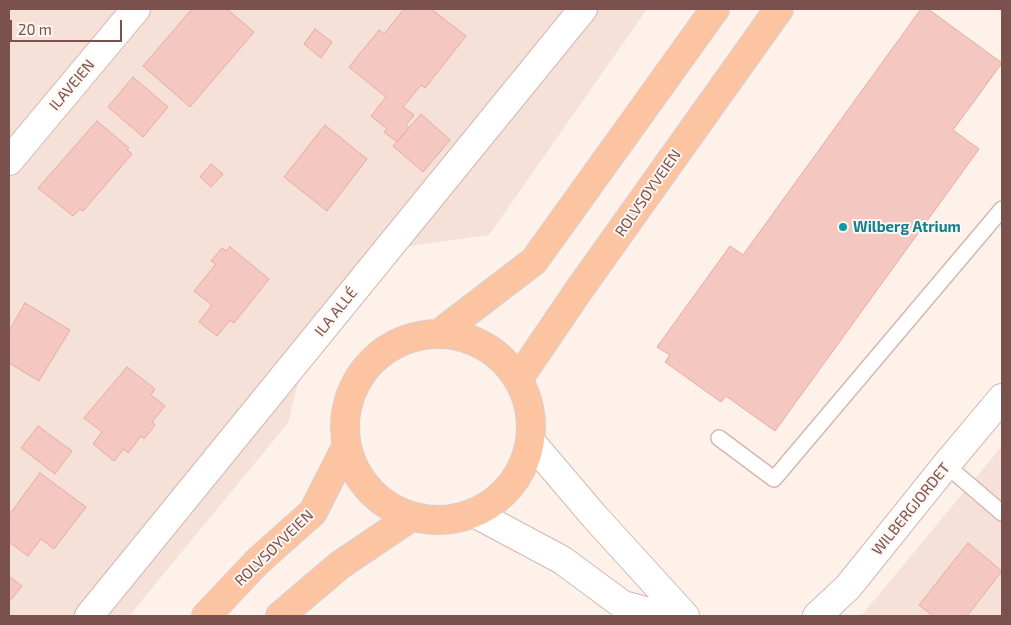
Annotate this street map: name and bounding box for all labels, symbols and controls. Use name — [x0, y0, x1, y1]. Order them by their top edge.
scale bar — [12, 10, 125, 42]
text: 20 m — [18, 20, 52, 38]
street label: ILAVEIEN — [46, 56, 98, 114]
street label: ROLVSØYVEIEN — [611, 146, 685, 240]
place label: Wilberg Atrium — [853, 218, 961, 236]
marker: Wilberg Atrium — [837, 221, 849, 233]
street label: ILA ALLÉ — [311, 284, 361, 340]
street label: WILBERGJORDET — [868, 459, 954, 559]
street label: ROLVSØYVEIEN — [231, 506, 317, 590]

